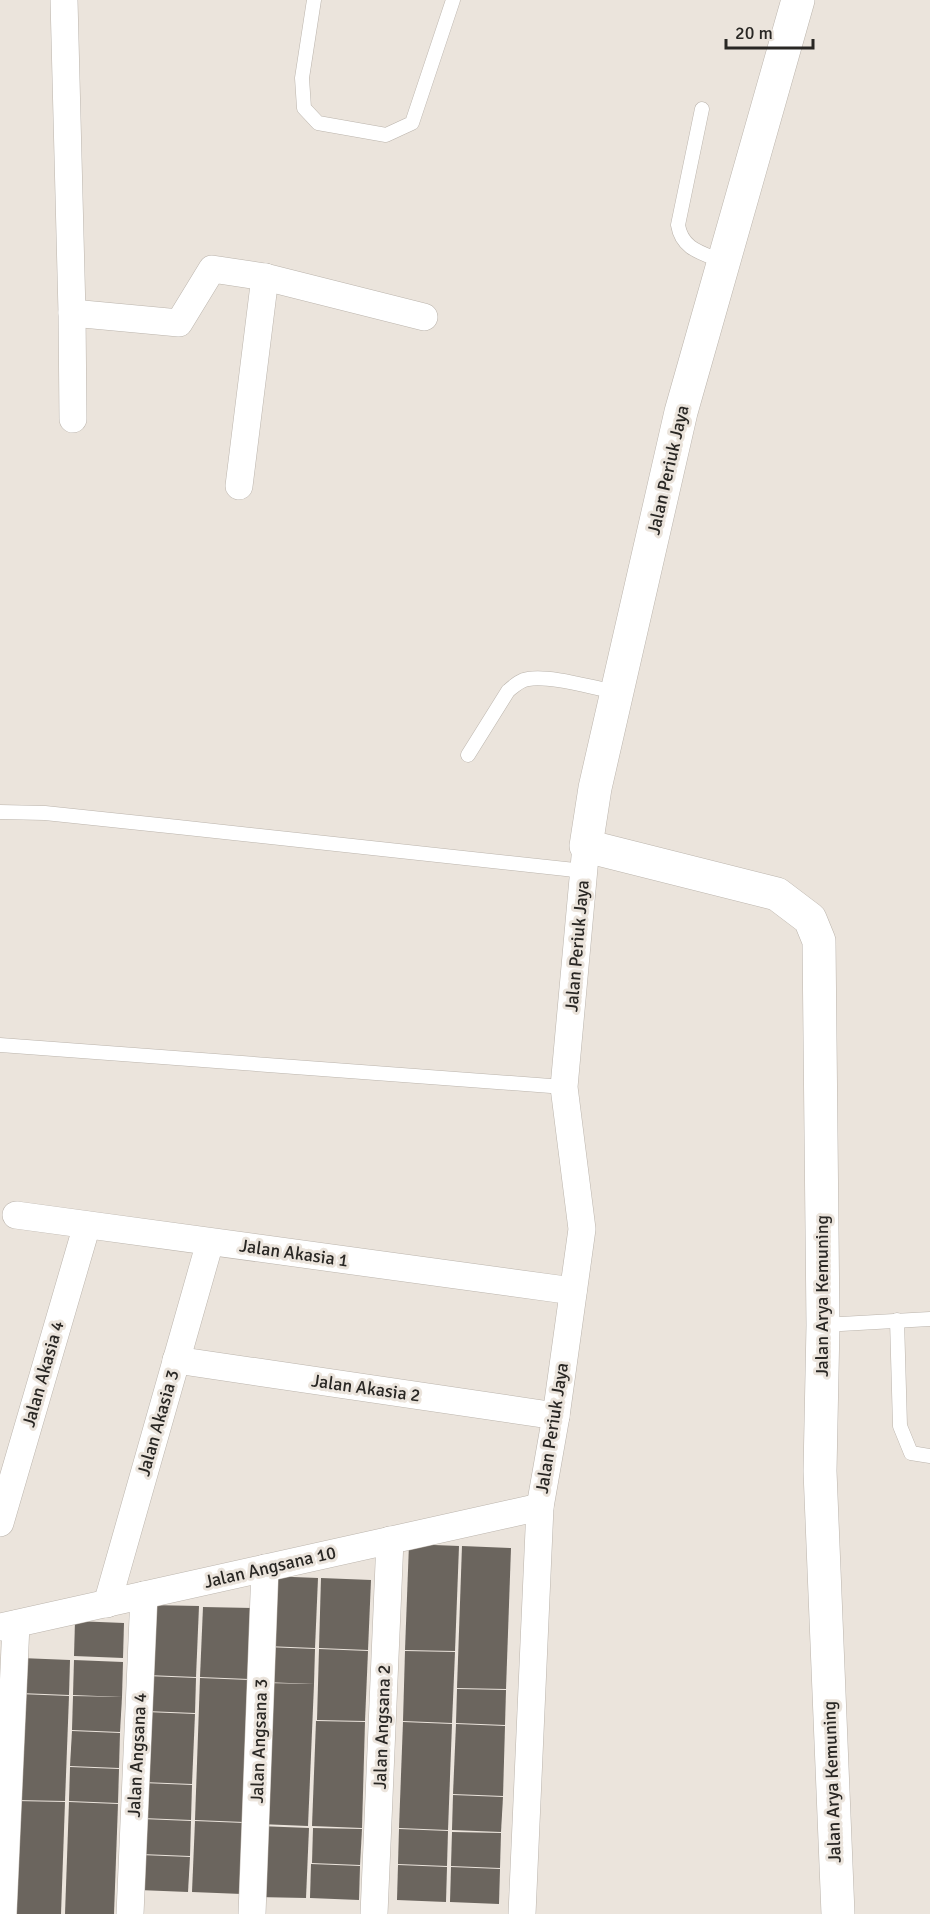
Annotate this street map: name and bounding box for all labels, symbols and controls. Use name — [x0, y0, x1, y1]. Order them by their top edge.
scale bar — [726, 12, 813, 50]
text: 20 m — [735, 22, 773, 44]
street label: Jalan Periuk Jaya — [642, 403, 694, 537]
street label: Jalan Periuk Jaya — [560, 879, 594, 1013]
street label: Jalan Arya Kemuning — [811, 1215, 833, 1377]
street label: Jalan Akasia 1 — [238, 1234, 350, 1272]
street label: Jalan Akasia 4 — [17, 1318, 69, 1430]
street label: Jalan Periuk Jaya — [531, 1361, 573, 1495]
street label: Jalan Akasia 3 — [132, 1367, 184, 1479]
street label: Jalan Akasia 2 — [310, 1369, 422, 1407]
street label: Jalan Angsana 10 — [202, 1541, 338, 1593]
street label: Jalan Angsana 2 — [369, 1664, 395, 1790]
street label: Jalan Angsana 3 — [246, 1678, 272, 1804]
street label: Jalan Angsana 4 — [123, 1692, 151, 1818]
street label: Jalan Arya Kemuning — [818, 1701, 846, 1863]

